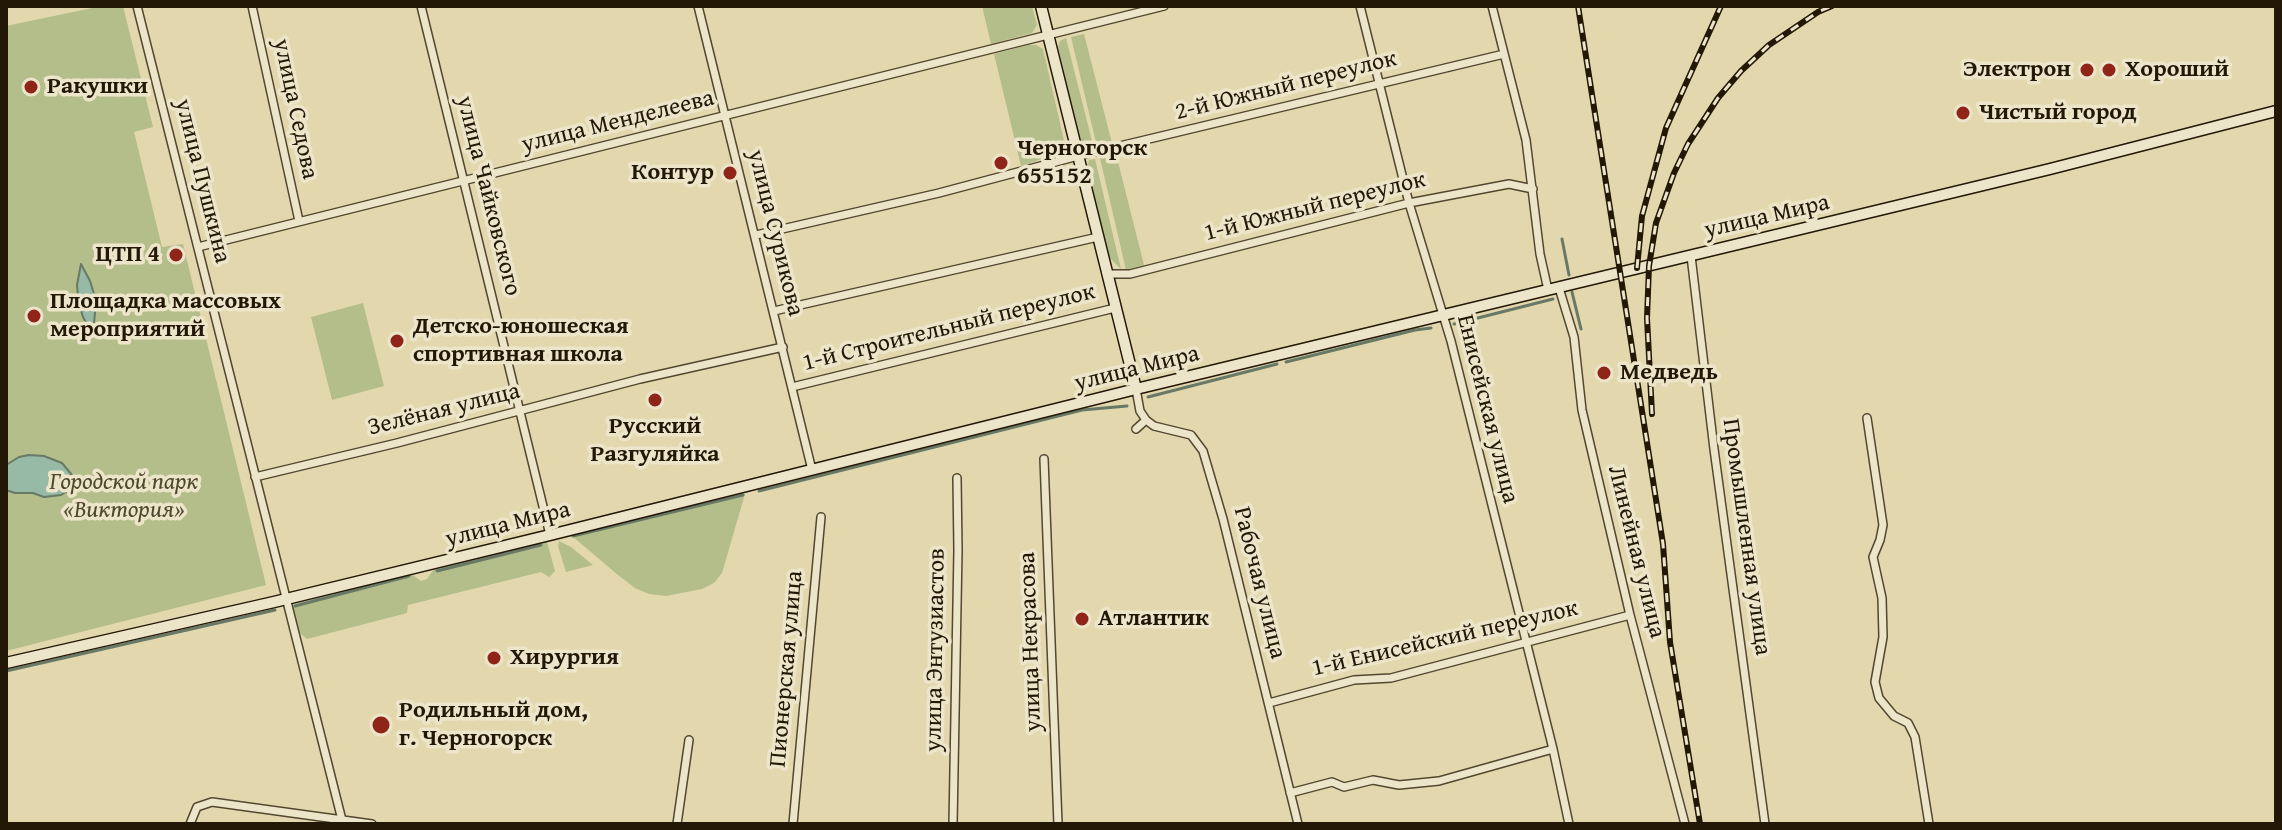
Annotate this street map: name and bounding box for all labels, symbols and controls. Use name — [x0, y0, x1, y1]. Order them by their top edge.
street label: улица Седова — [266, 36, 324, 182]
street label: 2-й Южный переулок — [1172, 45, 1400, 127]
place label: Электрон — [1963, 56, 2071, 84]
place label: Хороший — [2125, 56, 2229, 84]
marker: Электрон — [2078, 61, 2096, 79]
marker: Хороший — [2100, 61, 2118, 79]
place label: Ракушки — [47, 73, 148, 101]
marker: Ракушки — [22, 78, 40, 96]
street label: улица Менделеева — [519, 84, 717, 160]
street label: улица Чайковского — [449, 93, 527, 299]
street label: улица Пушкина — [168, 96, 236, 266]
place label: Чистый город — [1979, 99, 2137, 127]
marker: Чистый город — [1954, 104, 1972, 122]
place label: Черногорск 655152 — [1017, 135, 1147, 191]
street label: улица Сурикова — [740, 147, 810, 319]
marker: Черногорск 655152 — [992, 154, 1010, 172]
place label: Контур — [631, 159, 714, 187]
marker: Контур — [721, 164, 739, 182]
street label: 1-й Южный переулок — [1201, 166, 1429, 248]
street label: улица Мира — [1702, 189, 1832, 245]
place label: ЦТП 4 — [95, 241, 160, 269]
marker: ЦТП 4 — [167, 246, 185, 264]
street label: 1-й Строительный переулок — [800, 278, 1098, 378]
place label: Площадка массовых мероприятий — [50, 288, 281, 344]
marker: Площадка массовых мероприятий — [25, 307, 43, 325]
street label: Енисейская улица — [1450, 312, 1524, 506]
place label: Детско-юношеская спортивная школа — [413, 313, 629, 369]
marker: Детско-юношеская спортивная школа — [388, 332, 406, 350]
street label: улица Мира — [1072, 340, 1202, 398]
place label: Медведь — [1620, 359, 1718, 387]
marker: Медведь — [1595, 364, 1613, 382]
street label: Зелёная улица — [365, 377, 523, 443]
marker: Русский Разгуляйка — [646, 391, 664, 409]
place label: Русский Разгуляйка — [590, 413, 720, 469]
street label: Промышленная улица — [1715, 417, 1777, 657]
street label: Линейная улица — [1601, 463, 1671, 641]
park label: Городской парк «Виктория» — [50, 469, 198, 525]
street label: улица Мира — [443, 496, 573, 554]
street label: Рабочая улица — [1226, 504, 1292, 662]
street label: улица Энтузиастов — [920, 548, 952, 752]
street label: улица Некрасова — [1013, 551, 1049, 733]
street label: Пионерская улица — [764, 570, 810, 768]
street label: 1-й Енисейский переулок — [1309, 594, 1581, 684]
place label: Атлантик — [1098, 605, 1209, 633]
marker: Атлантик — [1073, 610, 1091, 628]
place label: Хирургия — [510, 644, 619, 672]
marker: Хирургия — [485, 649, 503, 667]
place label: Родильный дом, г. Черногорск — [399, 697, 588, 753]
marker: Родильный дом, г. Черногорск — [370, 714, 392, 736]

